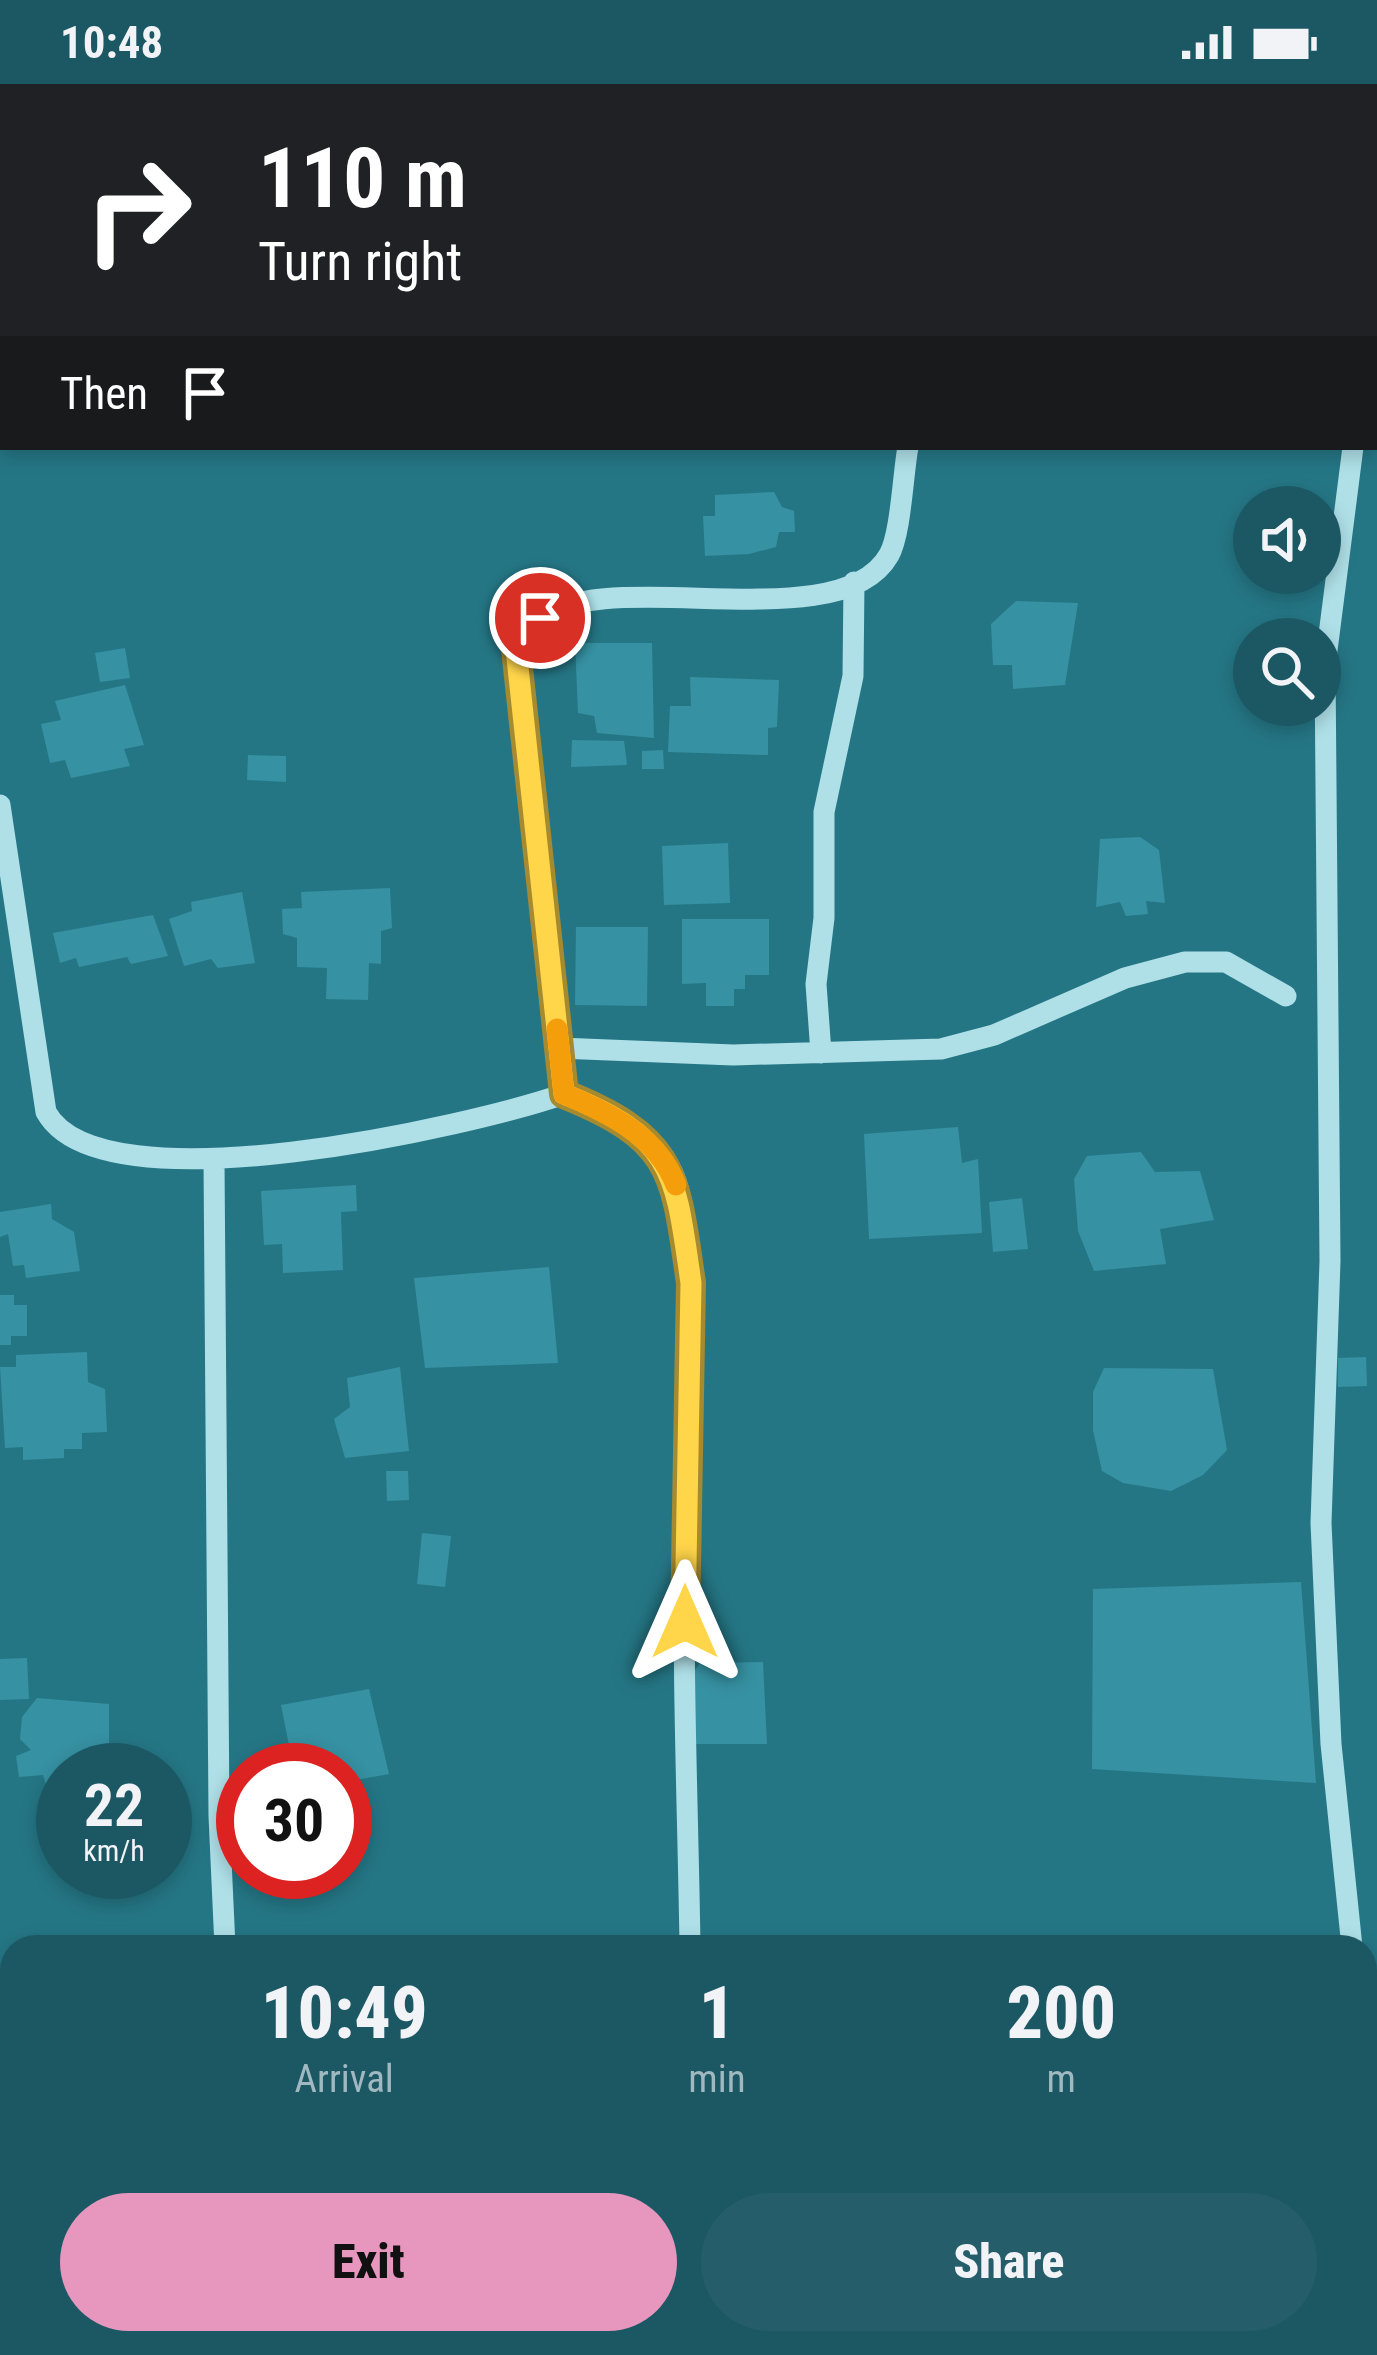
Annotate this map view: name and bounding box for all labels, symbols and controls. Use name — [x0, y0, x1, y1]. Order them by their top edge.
text: 10:48 — [60, 16, 163, 69]
text: 110 m — [258, 129, 467, 228]
icon: right — [60, 132, 216, 288]
text: Turn right — [258, 230, 462, 293]
icon: arrive — [172, 360, 238, 426]
text: Then — [60, 367, 148, 420]
map controls — [1233, 486, 1341, 726]
button: sound — [1233, 486, 1341, 594]
pin — [489, 567, 591, 669]
icon: arrive — [507, 585, 573, 651]
button: search — [1233, 618, 1341, 726]
position arrow — [622, 1559, 748, 1685]
speed limit sign: 30 — [216, 1743, 372, 1899]
text: 22 — [84, 1770, 144, 1841]
text: km/h — [83, 1833, 145, 1868]
text: 10:49 — [261, 1971, 428, 2056]
text: 1 — [699, 1971, 735, 2056]
text: 200 — [1006, 1971, 1116, 2056]
text: Arrival — [295, 2056, 394, 2102]
text: min — [688, 2056, 746, 2102]
text: m — [1047, 2056, 1076, 2102]
button: Exit — [60, 2193, 677, 2331]
button: Share — [701, 2193, 1317, 2331]

